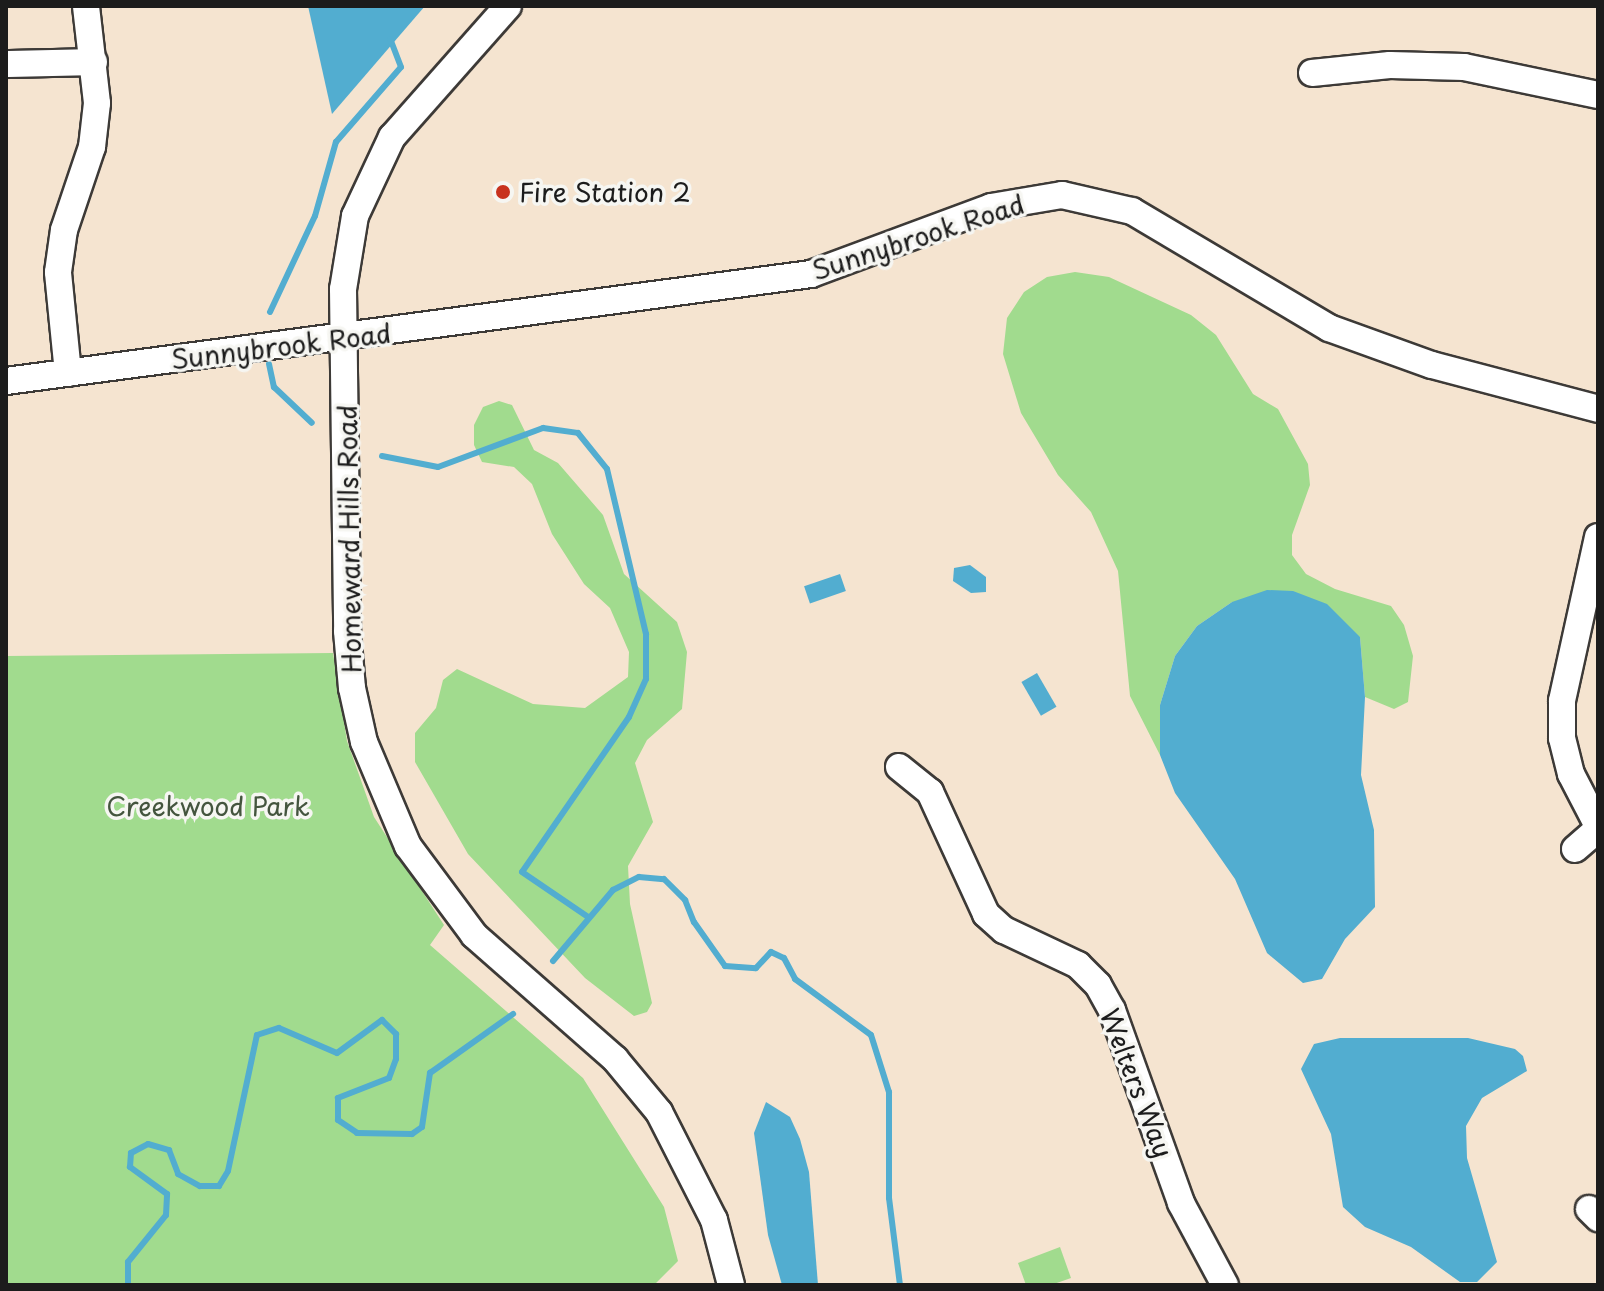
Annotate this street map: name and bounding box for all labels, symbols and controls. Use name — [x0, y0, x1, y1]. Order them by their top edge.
place label: Fire Station 2 — [519, 176, 691, 208]
marker: Fire Station 2 — [494, 183, 512, 201]
street label: Sunnybrook Road — [808, 188, 1028, 286]
street label: Sunnybrook Road — [169, 317, 393, 375]
street label: Homeward Hills Road — [331, 404, 367, 674]
park label: Creekwood Park — [106, 790, 310, 822]
street label: Welters Way — [1094, 1003, 1180, 1163]

